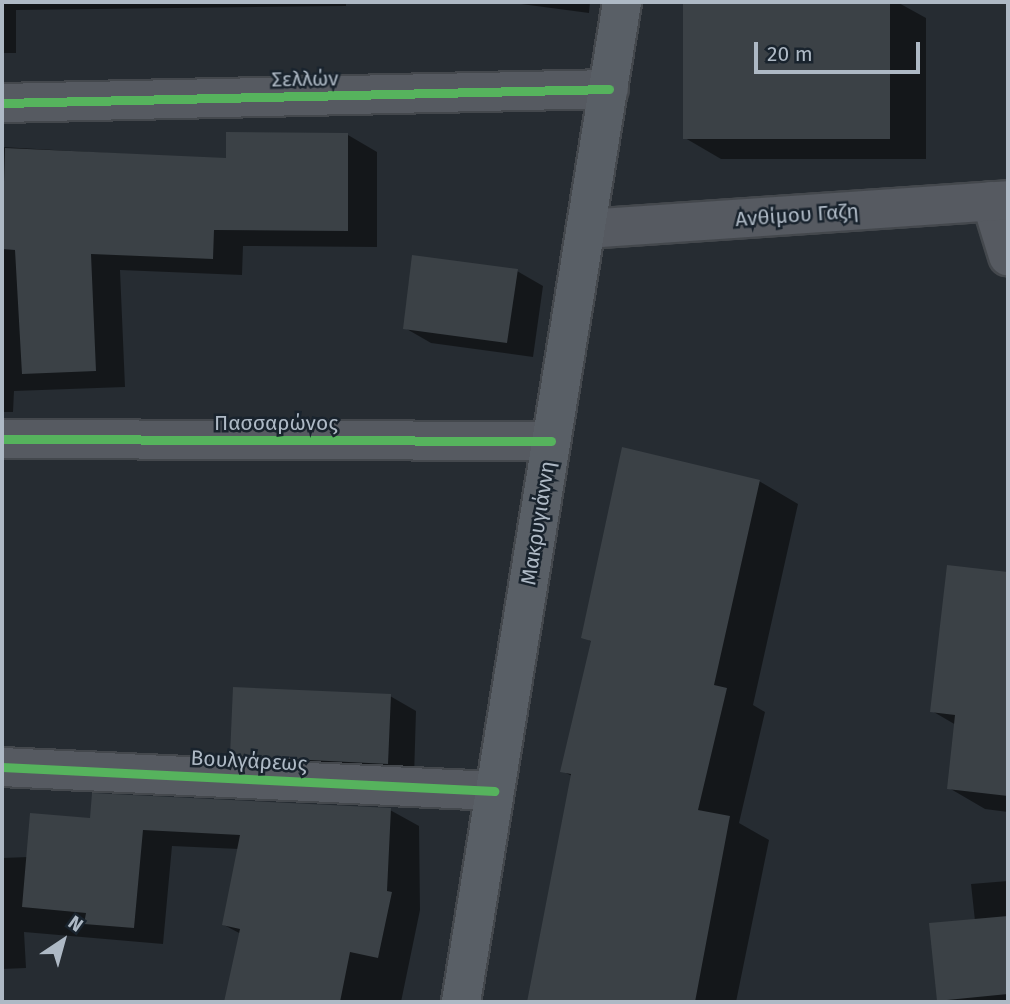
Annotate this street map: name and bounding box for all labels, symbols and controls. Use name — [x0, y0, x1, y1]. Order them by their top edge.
scale bar — [758, 28, 924, 72]
text: 20 m — [767, 41, 813, 67]
street label: Σελλών — [271, 66, 339, 92]
street label: Ανθίμου Γαζη — [734, 198, 860, 232]
street label: Πασσαρώνος — [214, 410, 338, 436]
street label: Μακρυγιάννη — [516, 459, 560, 587]
street label: Βουλγάρεως — [190, 745, 308, 777]
north arrow — [28, 906, 98, 976]
text: N — [64, 911, 87, 937]

